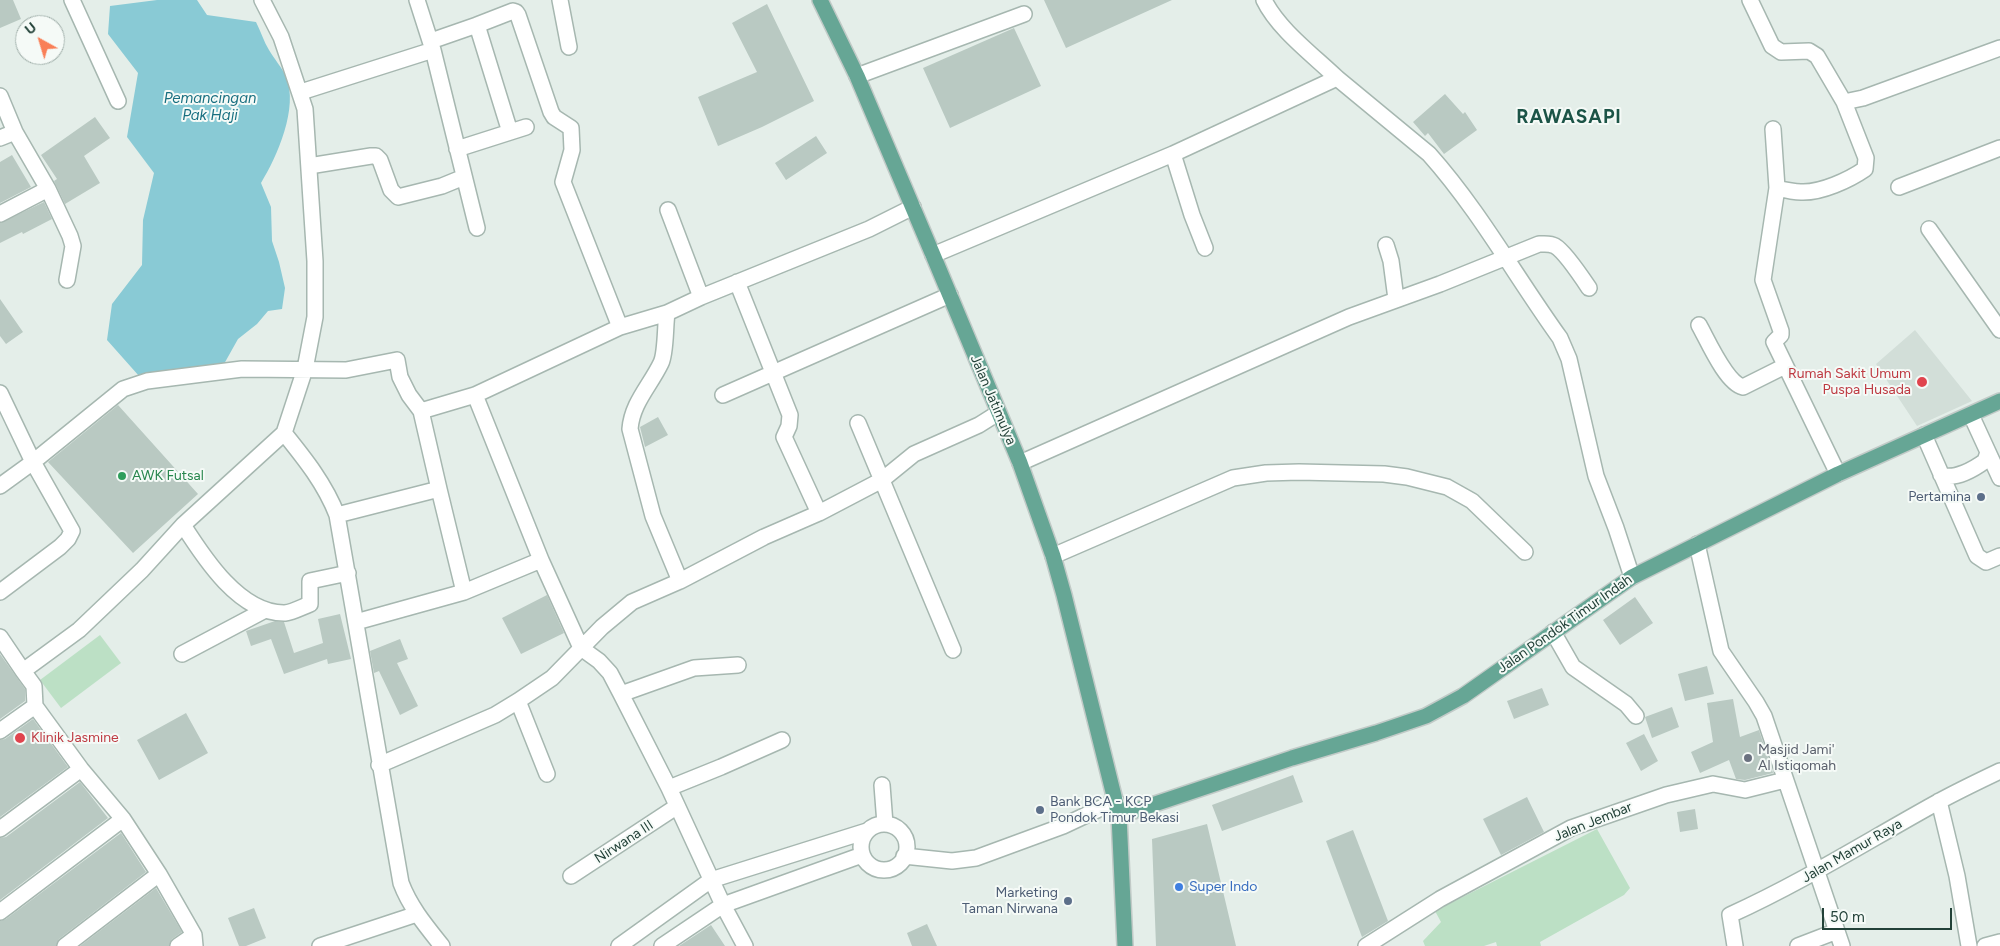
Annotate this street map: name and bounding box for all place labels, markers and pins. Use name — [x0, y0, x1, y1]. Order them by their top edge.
place label: Rumah Sakit Umum Puspa Husada — [1788, 366, 1911, 398]
marker: Rumah Sakit Umum Puspa Husada — [1915, 375, 1929, 389]
place label: AWK Futsal — [132, 468, 204, 484]
marker: AWK Futsal — [116, 470, 128, 482]
place label: Pertamina — [1908, 489, 1971, 505]
marker: Pertamina — [1975, 491, 1987, 503]
place label: Klinik Jasmine — [31, 730, 119, 746]
marker: Klinik Jasmine — [13, 731, 27, 745]
place label: Masjid Jami' Al Istiqomah — [1758, 742, 1836, 774]
marker: Masjid Jami' Al Istiqomah — [1742, 752, 1754, 764]
place label: Bank BCA - KCP Pondok Timur Bekasi — [1050, 794, 1179, 826]
marker: Bank BCA - KCP Pondok Timur Bekasi — [1034, 804, 1046, 816]
place label: Super Indo — [1189, 879, 1257, 895]
marker: Super Indo — [1173, 881, 1185, 893]
place label: Marketing Taman Nirwana — [962, 885, 1058, 918]
marker: Marketing Taman Nirwana — [1062, 895, 1074, 907]

